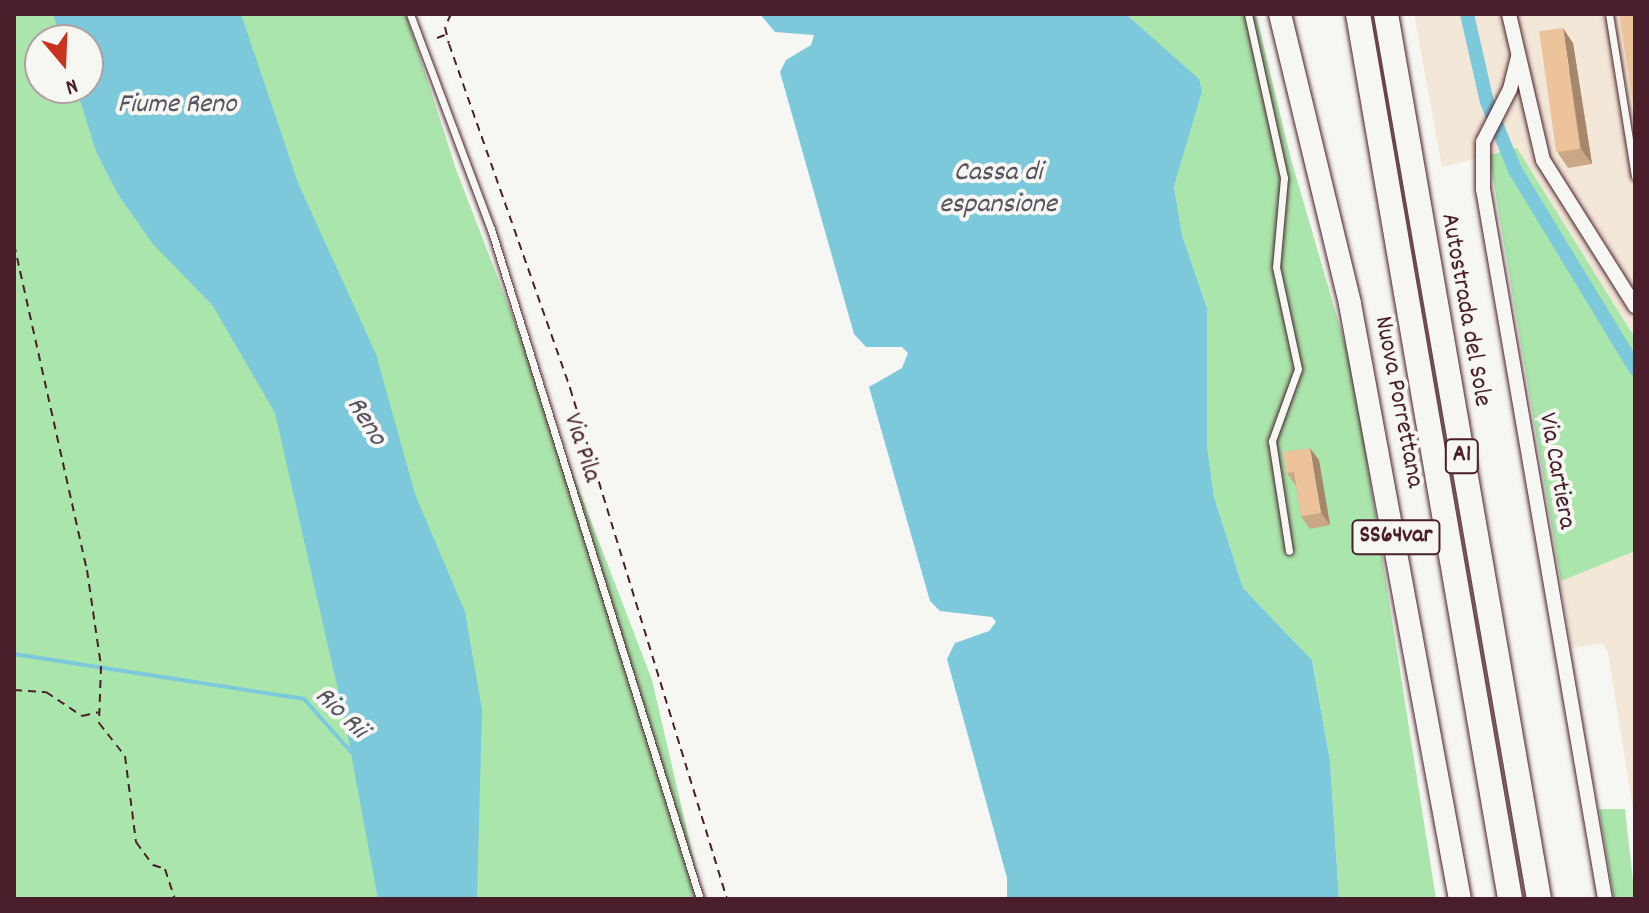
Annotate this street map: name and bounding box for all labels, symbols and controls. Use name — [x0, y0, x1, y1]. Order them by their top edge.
north arrow — [24, 24, 104, 104]
text: N — [61, 69, 82, 102]
water label: Fiume Reno — [118, 89, 236, 123]
water label: Cassa di espansione — [939, 157, 1057, 223]
street label: Autostrada del Sole — [1433, 211, 1497, 409]
street label: Nuova Porrettana — [1366, 313, 1430, 491]
water label: Reno — [337, 391, 393, 453]
street label: Via Pila — [555, 410, 607, 486]
street label: Via Cartiera — [1530, 410, 1582, 532]
road number: A1 — [1444, 436, 1480, 476]
road number: SS64var — [1350, 517, 1442, 557]
water label: Rio Rii — [306, 681, 374, 747]

